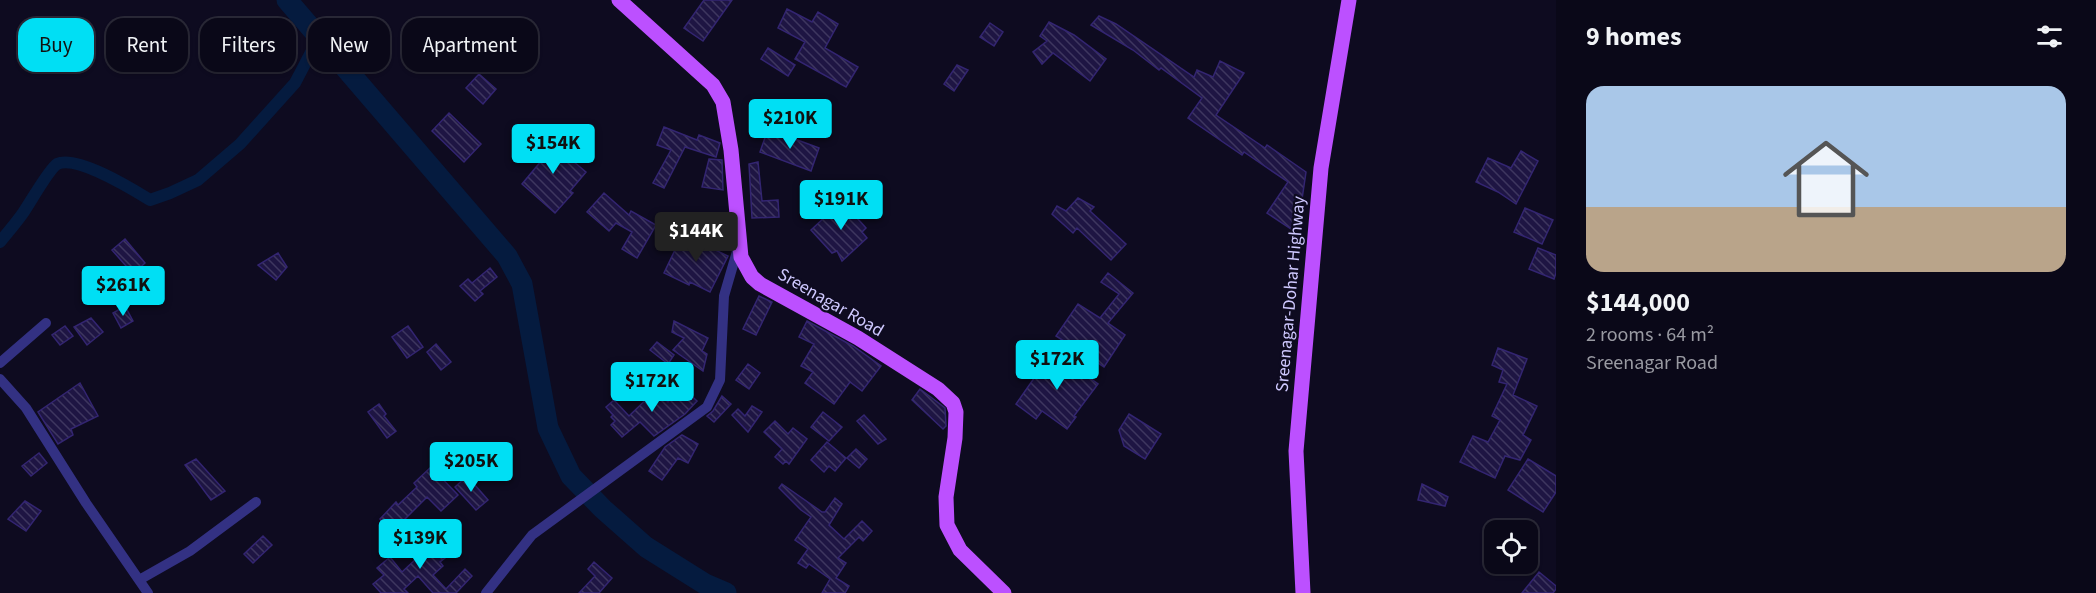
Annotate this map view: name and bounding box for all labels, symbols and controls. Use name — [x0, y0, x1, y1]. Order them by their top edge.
chip: Buy — [18, 18, 94, 72]
chip: Rent — [106, 18, 188, 72]
chip: Filters — [200, 18, 296, 72]
chip: New — [308, 18, 390, 72]
chip: Apartment — [402, 18, 538, 72]
text: 9 homes — [1586, 18, 1681, 55]
icon: filters — [2033, 20, 2066, 53]
pin: $210K — [748, 99, 832, 150]
text: $210K — [763, 104, 817, 132]
pin: $154K — [511, 124, 595, 175]
icon: home — [1772, 125, 1880, 233]
text: $154K — [526, 129, 580, 157]
pin: $191K — [799, 180, 883, 231]
text: $191K — [814, 185, 868, 213]
street label: Sreenagar-Dohar Highway — [1269, 194, 1312, 393]
pin: $144K — [654, 212, 738, 263]
text: $144K — [669, 217, 723, 245]
street label: Sreenagar Road — [773, 262, 888, 343]
pin: $261K — [81, 266, 165, 317]
text: $261K — [96, 271, 150, 299]
text: $144,000 — [1586, 284, 1690, 321]
text: 2 rooms · 64 m² — [1586, 321, 1714, 349]
pin: $172K — [1015, 340, 1099, 391]
text: $172K — [1030, 345, 1084, 373]
text: Sreenagar Road — [1586, 349, 1718, 377]
pin: $172K — [610, 362, 694, 413]
text: $172K — [625, 367, 679, 395]
pin: $205K — [429, 442, 513, 493]
text: $205K — [444, 447, 498, 475]
pin: $139K — [378, 519, 462, 570]
map controls — [1484, 520, 1538, 574]
button: locate — [1484, 520, 1538, 574]
text: $139K — [393, 524, 447, 552]

